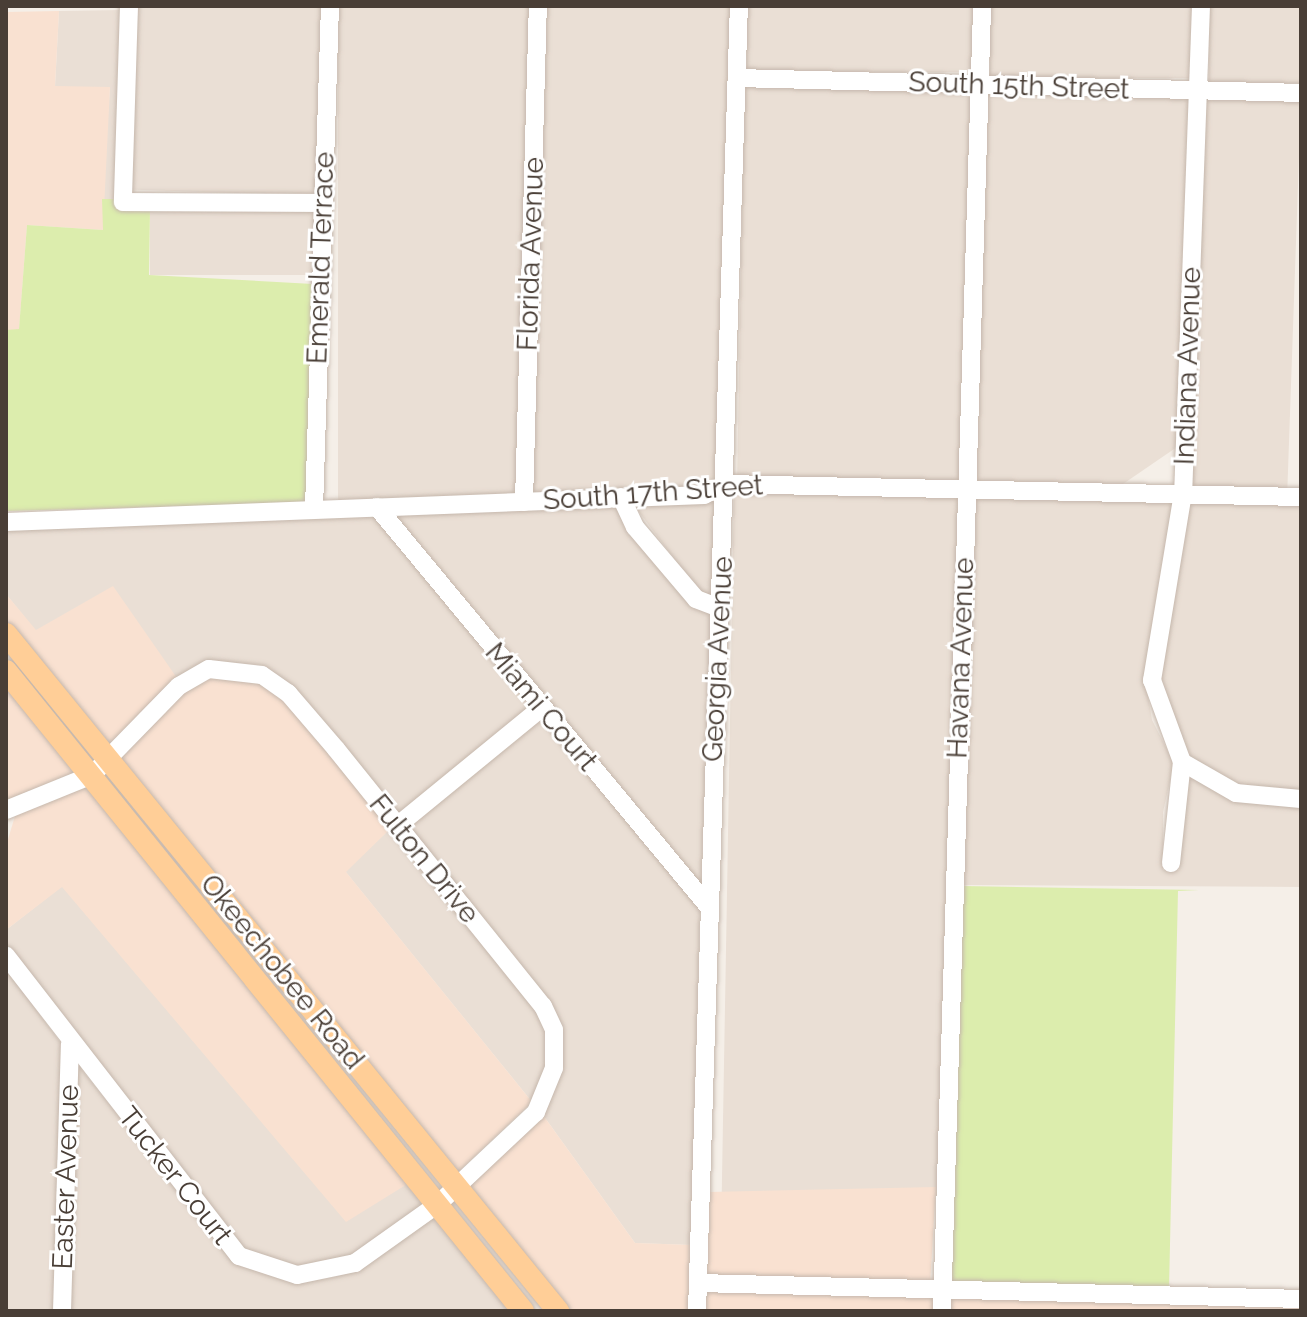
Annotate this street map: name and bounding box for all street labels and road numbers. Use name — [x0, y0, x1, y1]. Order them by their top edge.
street label: South 15th Street — [908, 65, 1130, 107]
street label: Emerald Terrace — [300, 151, 342, 365]
street label: Florida Avenue — [511, 156, 551, 352]
street label: Indiana Avenue — [1168, 266, 1208, 466]
street label: South 17th Street — [542, 469, 764, 517]
street label: Georgia Avenue — [696, 555, 740, 763]
street label: Havana Avenue — [941, 556, 981, 760]
street label: Miami Court — [478, 636, 604, 778]
street label: Fulton Drive — [362, 788, 486, 930]
street label: Okeechobee Road — [193, 868, 371, 1076]
street label: Easter Avenue — [46, 1083, 86, 1271]
street label: Tucker Court — [111, 1100, 239, 1252]

